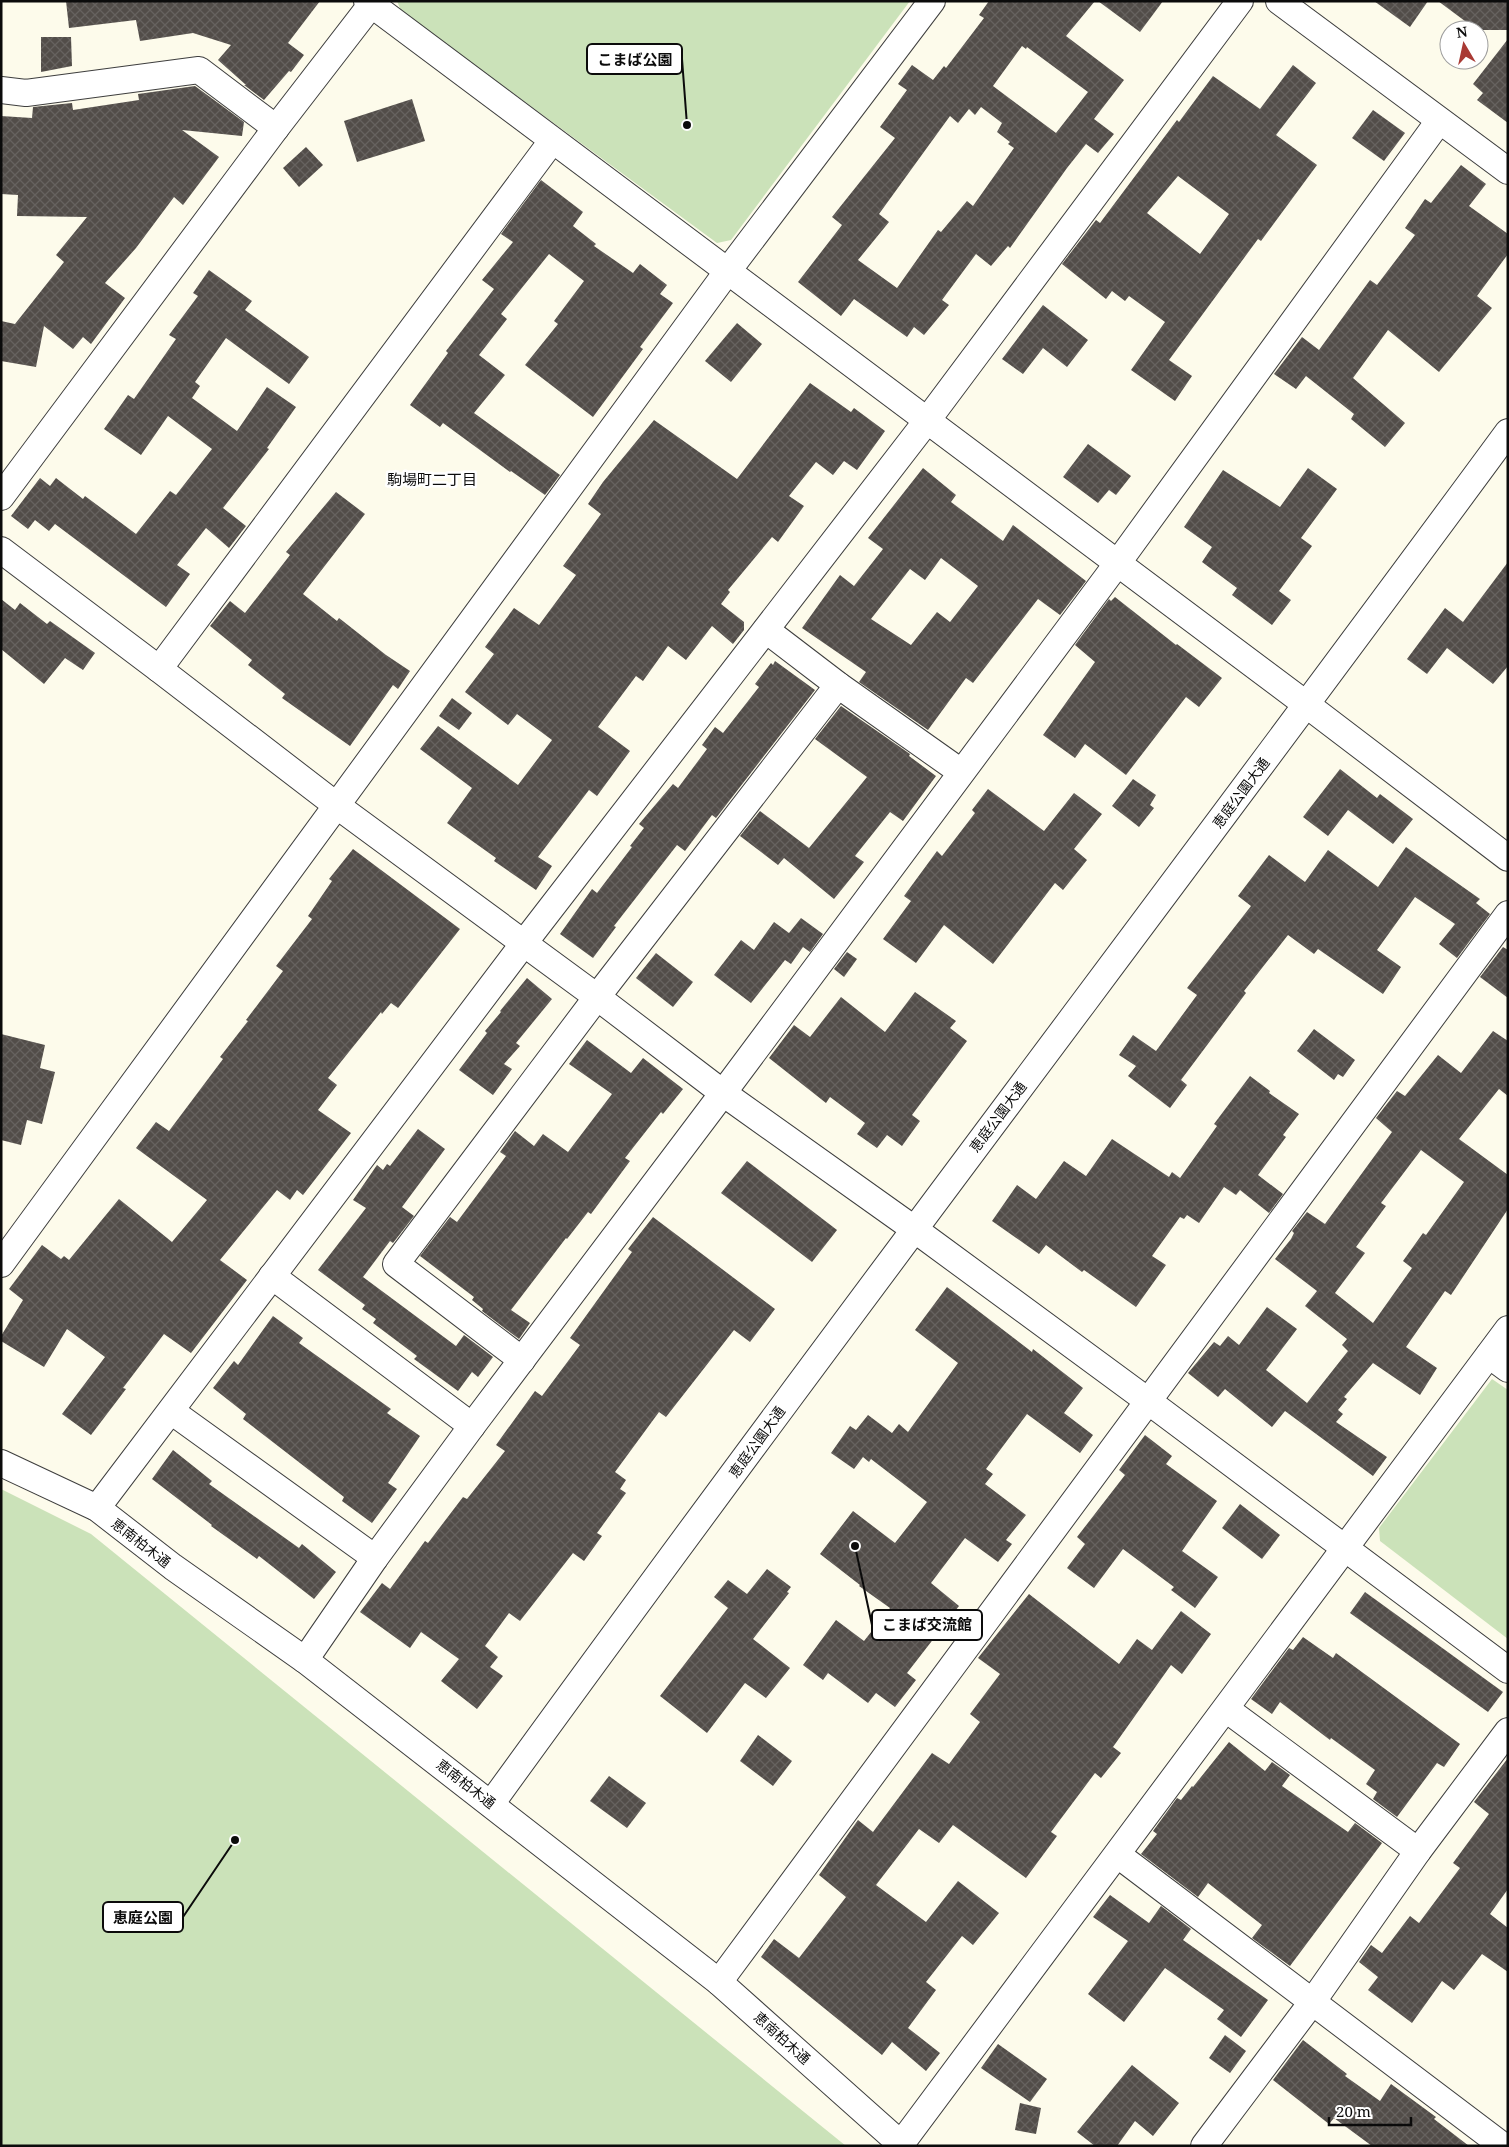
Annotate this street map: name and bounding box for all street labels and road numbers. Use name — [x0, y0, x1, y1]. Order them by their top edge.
street label: 恵庭公園大通 — [1208, 753, 1273, 832]
street label: 恵庭公園大通 — [965, 1077, 1030, 1156]
street label: 恵庭公園大通 — [724, 1402, 789, 1481]
street label: 恵南柏木通 — [108, 1514, 175, 1572]
street label: 恵南柏木通 — [433, 1755, 500, 1813]
street label: 恵南柏木通 — [750, 2007, 815, 2068]

